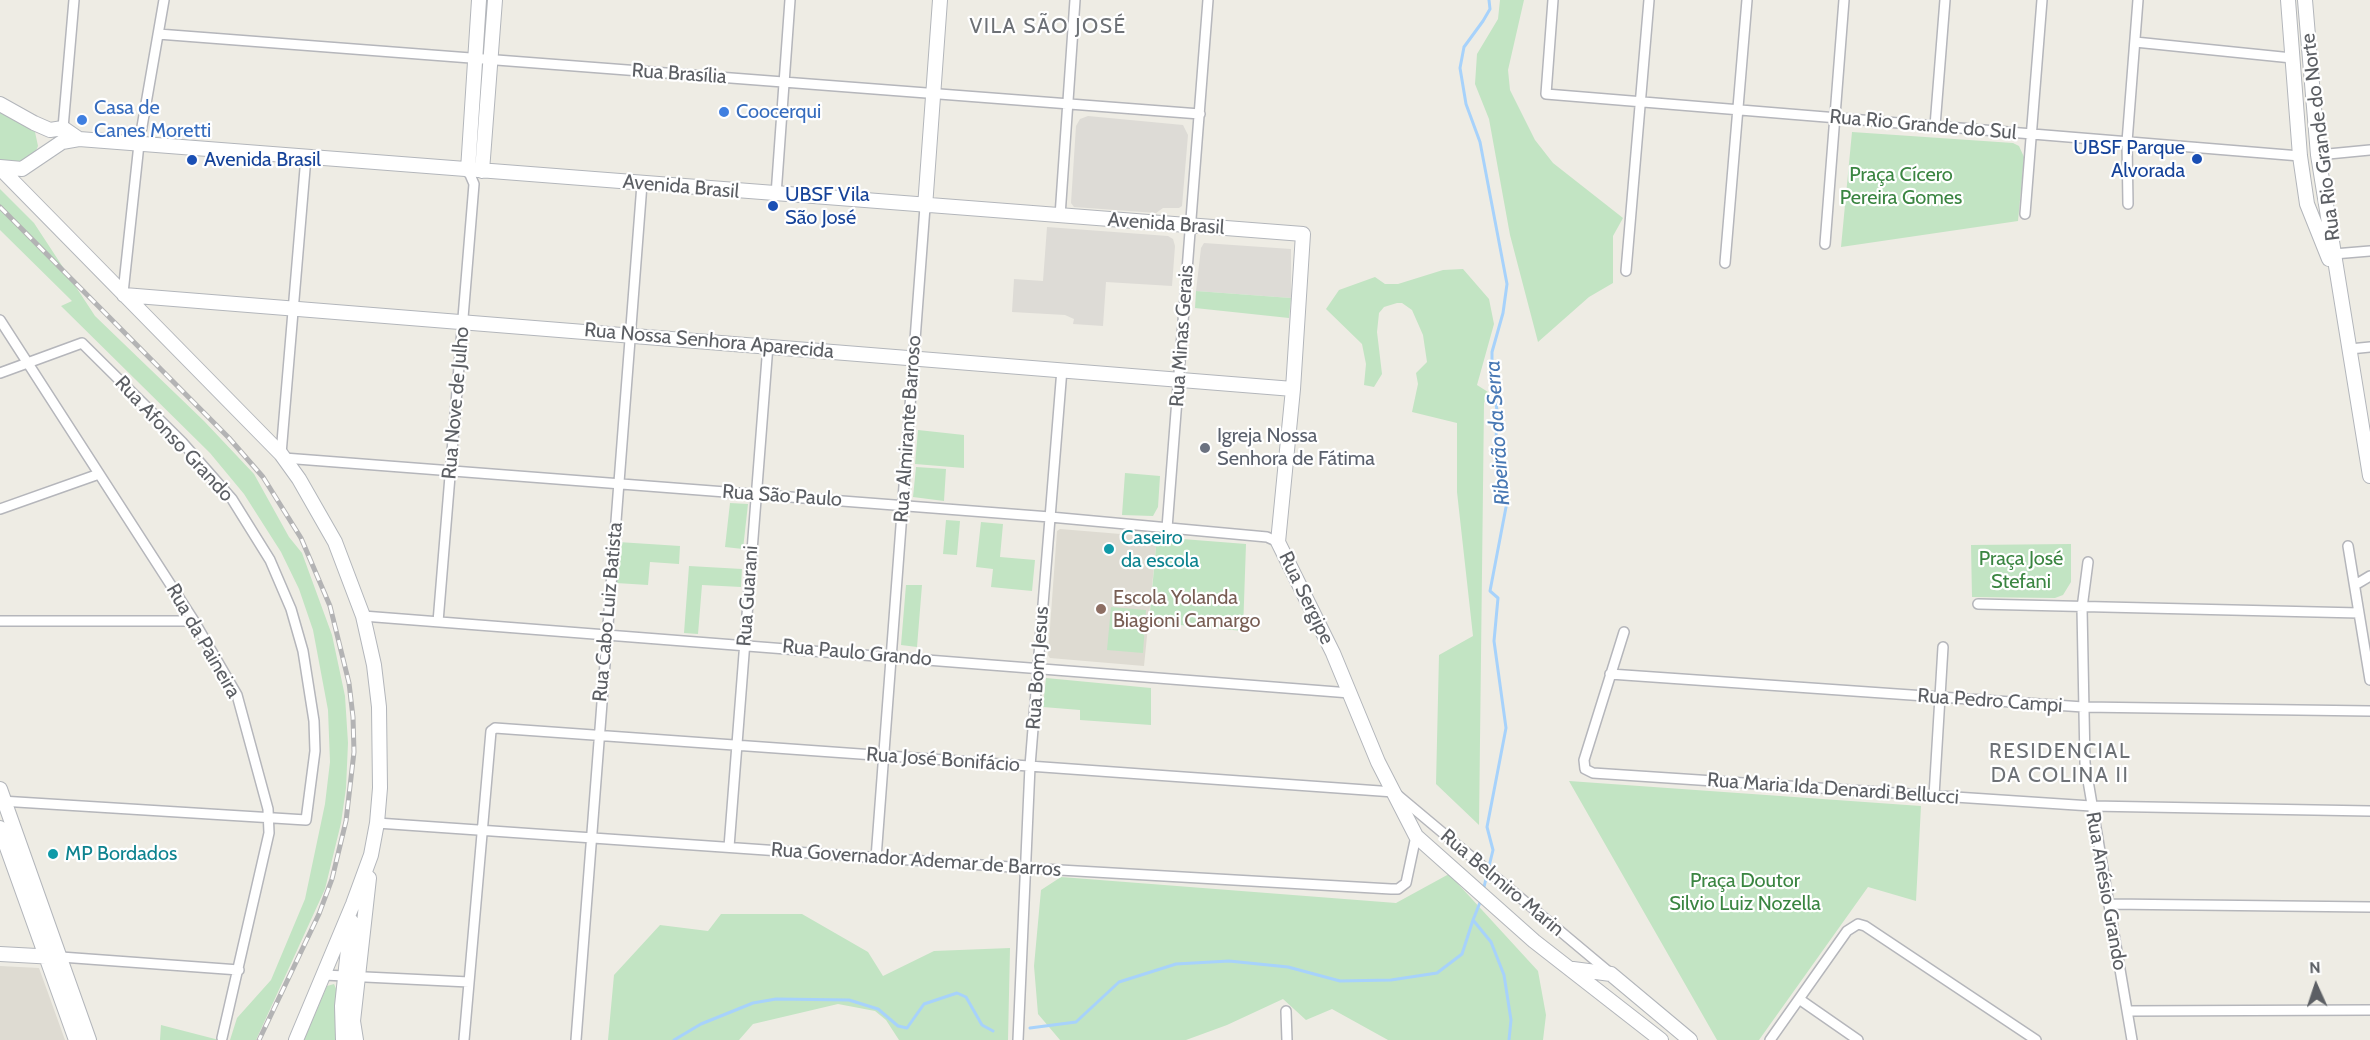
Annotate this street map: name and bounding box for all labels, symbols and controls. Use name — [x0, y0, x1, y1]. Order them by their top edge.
district label: VILA SÃO JOSÉ — [969, 14, 1127, 40]
street label: Rua Rio Grande do Norte — [2296, 32, 2346, 242]
street label: Rua Brasília — [631, 59, 727, 89]
place label: Casa de Canes Moretti — [94, 96, 211, 143]
place label: Coocerqui — [736, 100, 821, 124]
marker: Coocerqui — [717, 105, 731, 119]
street label: Rua Rio Grande do Sul — [1829, 105, 2017, 145]
marker: Casa de Canes Moretti — [75, 113, 89, 127]
place label: UBSF Parque Alvorada — [2073, 136, 2185, 183]
place label: Avenida Brasil — [204, 148, 321, 172]
marker: UBSF Parque Alvorada — [2190, 152, 2204, 166]
marker: Avenida Brasil — [185, 153, 199, 167]
park label: Praça Cícero Pereira Gomes — [1840, 163, 1962, 210]
street label: Avenida Brasil — [622, 170, 740, 204]
place label: UBSF Vila São José — [785, 183, 870, 230]
marker: UBSF Vila São José — [766, 199, 780, 213]
street label: Avenida Brasil — [1107, 208, 1225, 240]
street label: Rua Minas Gerais — [1165, 264, 1199, 408]
street label: Rua Nossa Senhora Aparecida — [583, 318, 835, 364]
street label: Rua Nove de Julho — [437, 326, 475, 480]
street label: Rua Almirante Barroso — [889, 335, 927, 523]
water label: Ribeirão da Serra — [1480, 360, 1516, 506]
street label: Rua Afonso Grando — [110, 371, 238, 507]
place label: Igreja Nossa Senhora de Fátima — [1217, 424, 1375, 471]
marker: Igreja Nossa Senhora de Fátima — [1198, 441, 1212, 455]
street label: Rua São Paulo — [721, 480, 843, 512]
street label: Rua Cabo Luiz Batista — [588, 521, 628, 703]
place label: Caseiro da escola — [1121, 526, 1199, 573]
marker: Caseiro da escola — [1102, 542, 1116, 556]
street label: Rua Guarani — [733, 545, 763, 647]
park label: Praça José Stefani — [1979, 547, 2063, 594]
street label: Rua Sergipe — [1273, 548, 1339, 648]
street label: Rua da Paineira — [161, 580, 245, 702]
place label: Escola Yolanda Biagioni Camargo — [1113, 586, 1260, 633]
marker: Escola Yolanda Biagioni Camargo — [1094, 602, 1108, 616]
street label: Rua Bom Jesus — [1022, 606, 1054, 730]
street label: Rua Paulo Grando — [781, 635, 933, 671]
street label: Rua Pedro Campi — [1917, 684, 2063, 718]
district label: RESIDENCIAL DA COLINA II — [1989, 739, 2131, 789]
street label: Rua José Bonifácio — [865, 743, 1021, 777]
street label: Rua Maria Ida Denardi Bellucci — [1706, 768, 1960, 810]
street label: Rua Anésio Grando — [2080, 810, 2132, 972]
street label: Rua Belmiro Marin — [1435, 824, 1569, 942]
street label: Rua Governador Ademar de Barros — [770, 838, 1062, 882]
place label: MP Bordados — [65, 842, 177, 866]
marker: MP Bordados — [46, 847, 60, 861]
park label: Praça Doutor Silvio Luiz Nozella — [1669, 869, 1821, 916]
north arrow — [2286, 956, 2346, 1016]
text: N — [2309, 958, 2321, 977]

